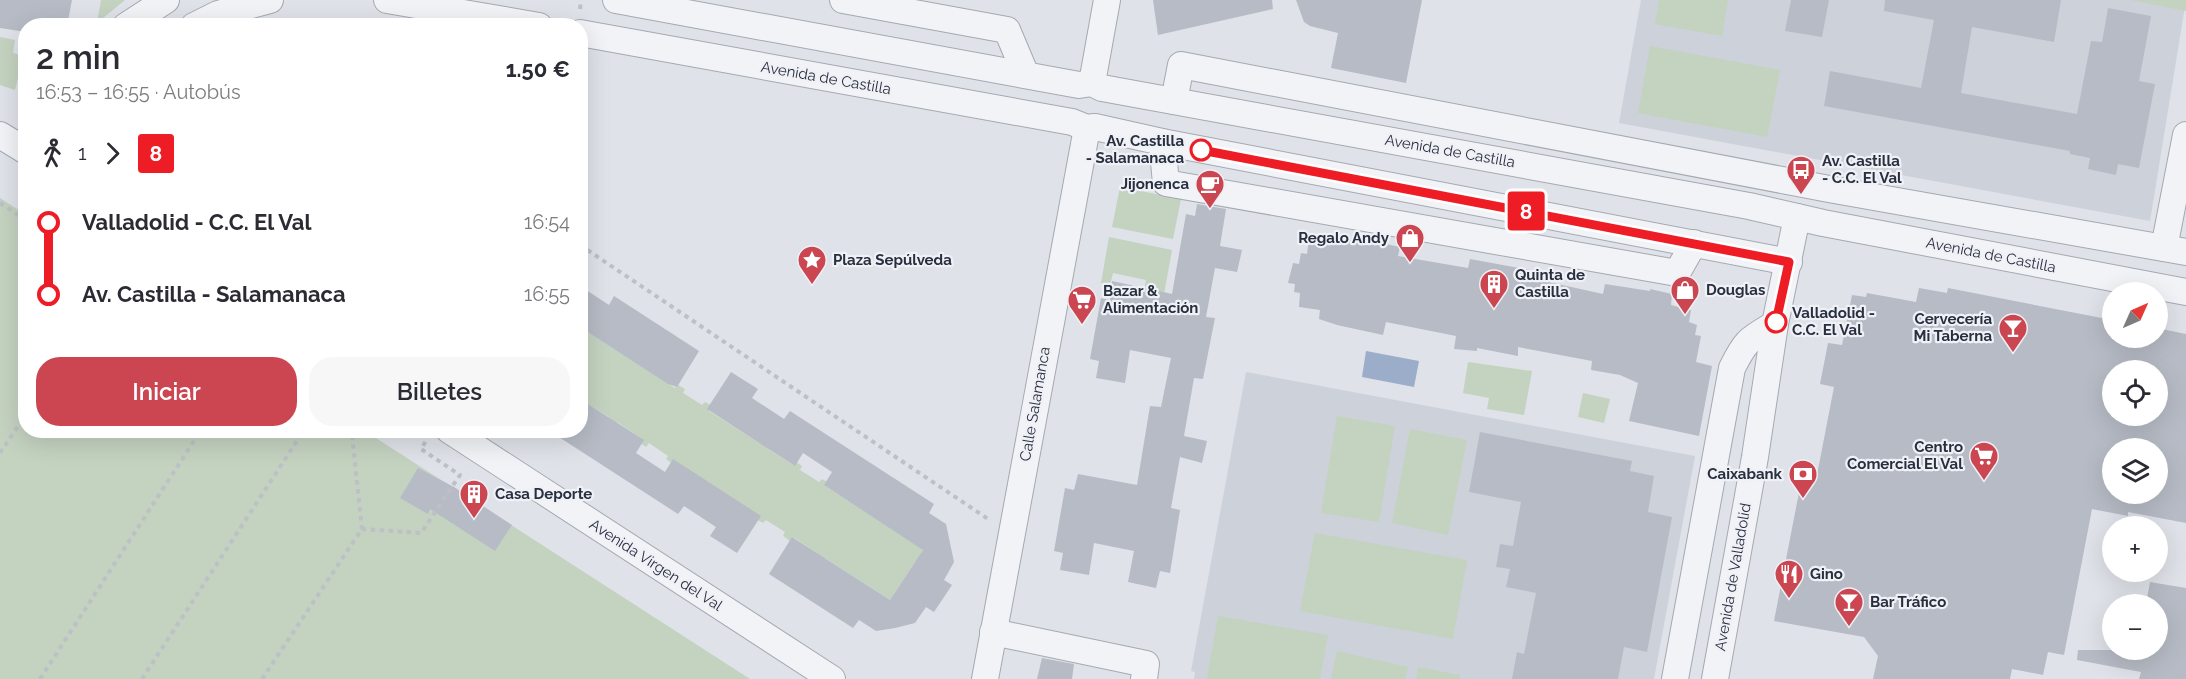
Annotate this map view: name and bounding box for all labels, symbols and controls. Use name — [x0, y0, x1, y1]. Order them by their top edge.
text: 2 min — [36, 38, 121, 77]
text: 1.50 € — [506, 56, 570, 82]
street label: Avenida de Castilla — [760, 58, 892, 98]
text: 16:53 – 16:55 · Autobús — [36, 80, 241, 104]
street label: Avenida de Castilla — [1384, 131, 1516, 171]
place label: Av. Castilla - Salamanaca — [1086, 132, 1184, 167]
icon: walk — [36, 137, 69, 170]
icon: forward — [96, 137, 129, 170]
marker: Av. Castilla - Salamanaca — [1190, 139, 1212, 161]
text: 1 — [78, 141, 87, 165]
text: 8 — [150, 141, 162, 166]
place label: Av. Castilla - C.C. El Val — [1822, 152, 1902, 187]
bus stop icon: Av. Castilla - C.C. El Val — [1785, 154, 1817, 196]
cafe icon: Jijonenca — [1194, 168, 1226, 210]
place label: Jijonenca — [1121, 175, 1189, 193]
line badge: 8 — [1506, 192, 1546, 230]
text: 8 — [1520, 199, 1532, 224]
text: Valladolid - C.C. El Val — [82, 209, 311, 235]
text: 16:54 — [524, 210, 570, 234]
shop icon: Regalo Andy — [1394, 222, 1426, 264]
place label: Regalo Andy — [1298, 229, 1390, 247]
street label: Avenida de Castilla — [1925, 234, 2057, 276]
place icon: Plaza Sepúlveda — [796, 244, 828, 286]
place label: Plaza Sepúlveda — [833, 251, 952, 269]
place label: Quinta de Castilla — [1515, 266, 1585, 301]
building icon: Quinta de Castilla — [1478, 268, 1510, 310]
shop icon: Douglas — [1669, 274, 1701, 316]
text: Av. Castilla - Salamanaca — [82, 281, 346, 307]
place label: Douglas — [1706, 281, 1765, 299]
text: 16:55 — [524, 282, 570, 306]
place label: Bazar & Alimentación — [1103, 282, 1198, 317]
north arrow — [2102, 282, 2168, 348]
map controls — [2102, 282, 2168, 660]
supermarket icon: Bazar & Alimentación — [1066, 284, 1098, 326]
place label: Valladolid - C.C. El Val — [1792, 304, 1875, 339]
place label: Cervecería Mi Taberna — [1913, 310, 1992, 345]
marker: Valladolid - C.C. El Val — [1765, 311, 1787, 333]
bar icon: Cervecería Mi Taberna — [1997, 312, 2029, 354]
street label: Calle Salamanca — [1016, 345, 1054, 463]
button: Iniciar — [36, 357, 297, 426]
button: Billetes — [309, 357, 570, 426]
button: locate — [2102, 360, 2168, 426]
place label: Centro Comercial El Val — [1847, 438, 1963, 473]
button: layers — [2102, 438, 2168, 504]
supermarket icon: Centro Comercial El Val — [1968, 440, 2000, 482]
bank icon: Caixabank — [1787, 458, 1819, 500]
place label: Caixabank — [1707, 465, 1783, 483]
building icon: Casa Deporte — [458, 478, 490, 520]
place label: Casa Deporte — [495, 485, 592, 503]
street label: Avenida de Valladolid — [1711, 502, 1755, 652]
street label: Avenida Virgen del Val — [586, 515, 727, 615]
button: + — [2102, 516, 2168, 582]
restaurant icon: Gino — [1773, 558, 1805, 600]
place label: Gino — [1810, 565, 1843, 583]
bar icon: Bar Tráfico — [1833, 586, 1865, 628]
place label: Bar Tráfico — [1870, 593, 1946, 611]
button: − — [2102, 594, 2168, 660]

